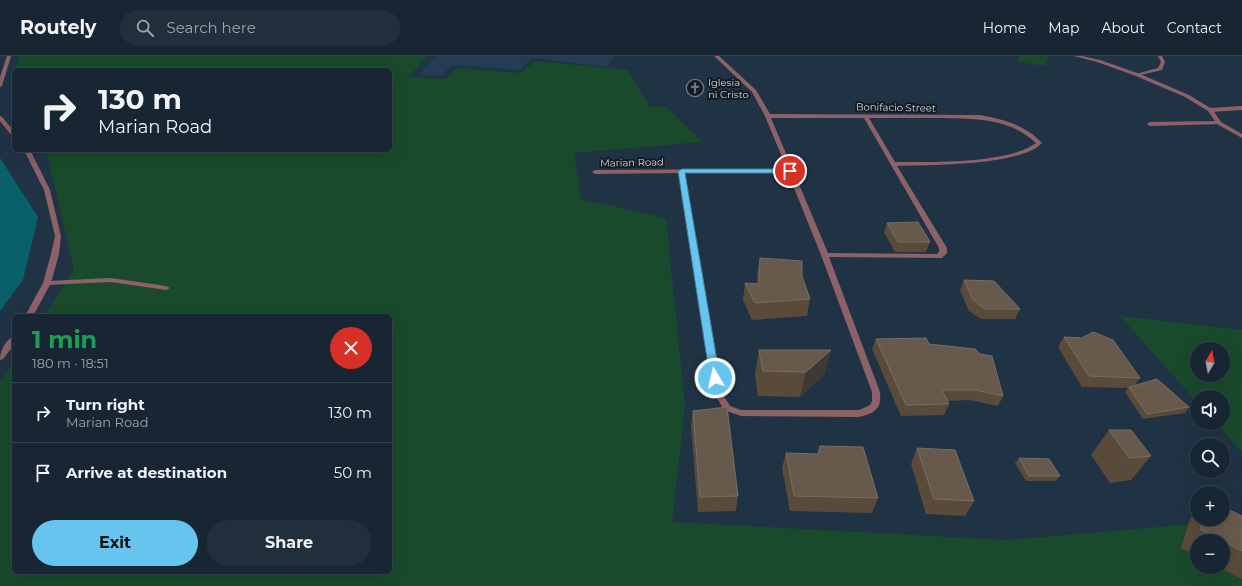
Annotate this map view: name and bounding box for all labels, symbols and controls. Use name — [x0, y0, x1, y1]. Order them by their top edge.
search box — [120, 10, 400, 46]
text: Routely — [20, 16, 96, 39]
icon: search — [134, 17, 156, 39]
text: Search here — [166, 18, 256, 37]
text: Home — [983, 19, 1026, 37]
text: Map — [1048, 19, 1079, 37]
text: About — [1101, 19, 1145, 37]
text: Contact — [1167, 19, 1222, 37]
place label: Iglesia ni Cristo — [708, 76, 749, 101]
church icon: Iglesia ni Cristo — [685, 78, 705, 98]
text: 130 m — [98, 82, 182, 116]
icon: right — [32, 84, 84, 136]
street label: Bonifacio Street — [856, 100, 936, 115]
text: Marian Road — [98, 116, 212, 138]
pin — [773, 154, 807, 188]
street label: Marian Road — [600, 155, 664, 170]
icon: arrive — [779, 160, 801, 182]
text: 1 min — [32, 325, 97, 354]
button: close — [330, 327, 372, 369]
north arrow — [1190, 342, 1230, 382]
map controls — [1190, 342, 1230, 574]
text: 180 m · 18:51 — [32, 355, 109, 371]
position arrow — [694, 357, 736, 399]
button: sound — [1190, 390, 1230, 430]
text: Turn right — [66, 395, 145, 414]
icon: right — [32, 402, 54, 424]
text: 130 m — [328, 403, 372, 422]
text: Marian Road — [66, 414, 149, 430]
button: search — [1190, 438, 1230, 478]
icon: arrive — [32, 462, 54, 484]
text: Arrive at destination — [66, 463, 227, 482]
text: 50 m — [334, 463, 372, 482]
button: + — [1190, 486, 1230, 526]
button: Exit — [32, 520, 198, 566]
button: Share — [206, 520, 372, 566]
button: − — [1190, 534, 1230, 574]

